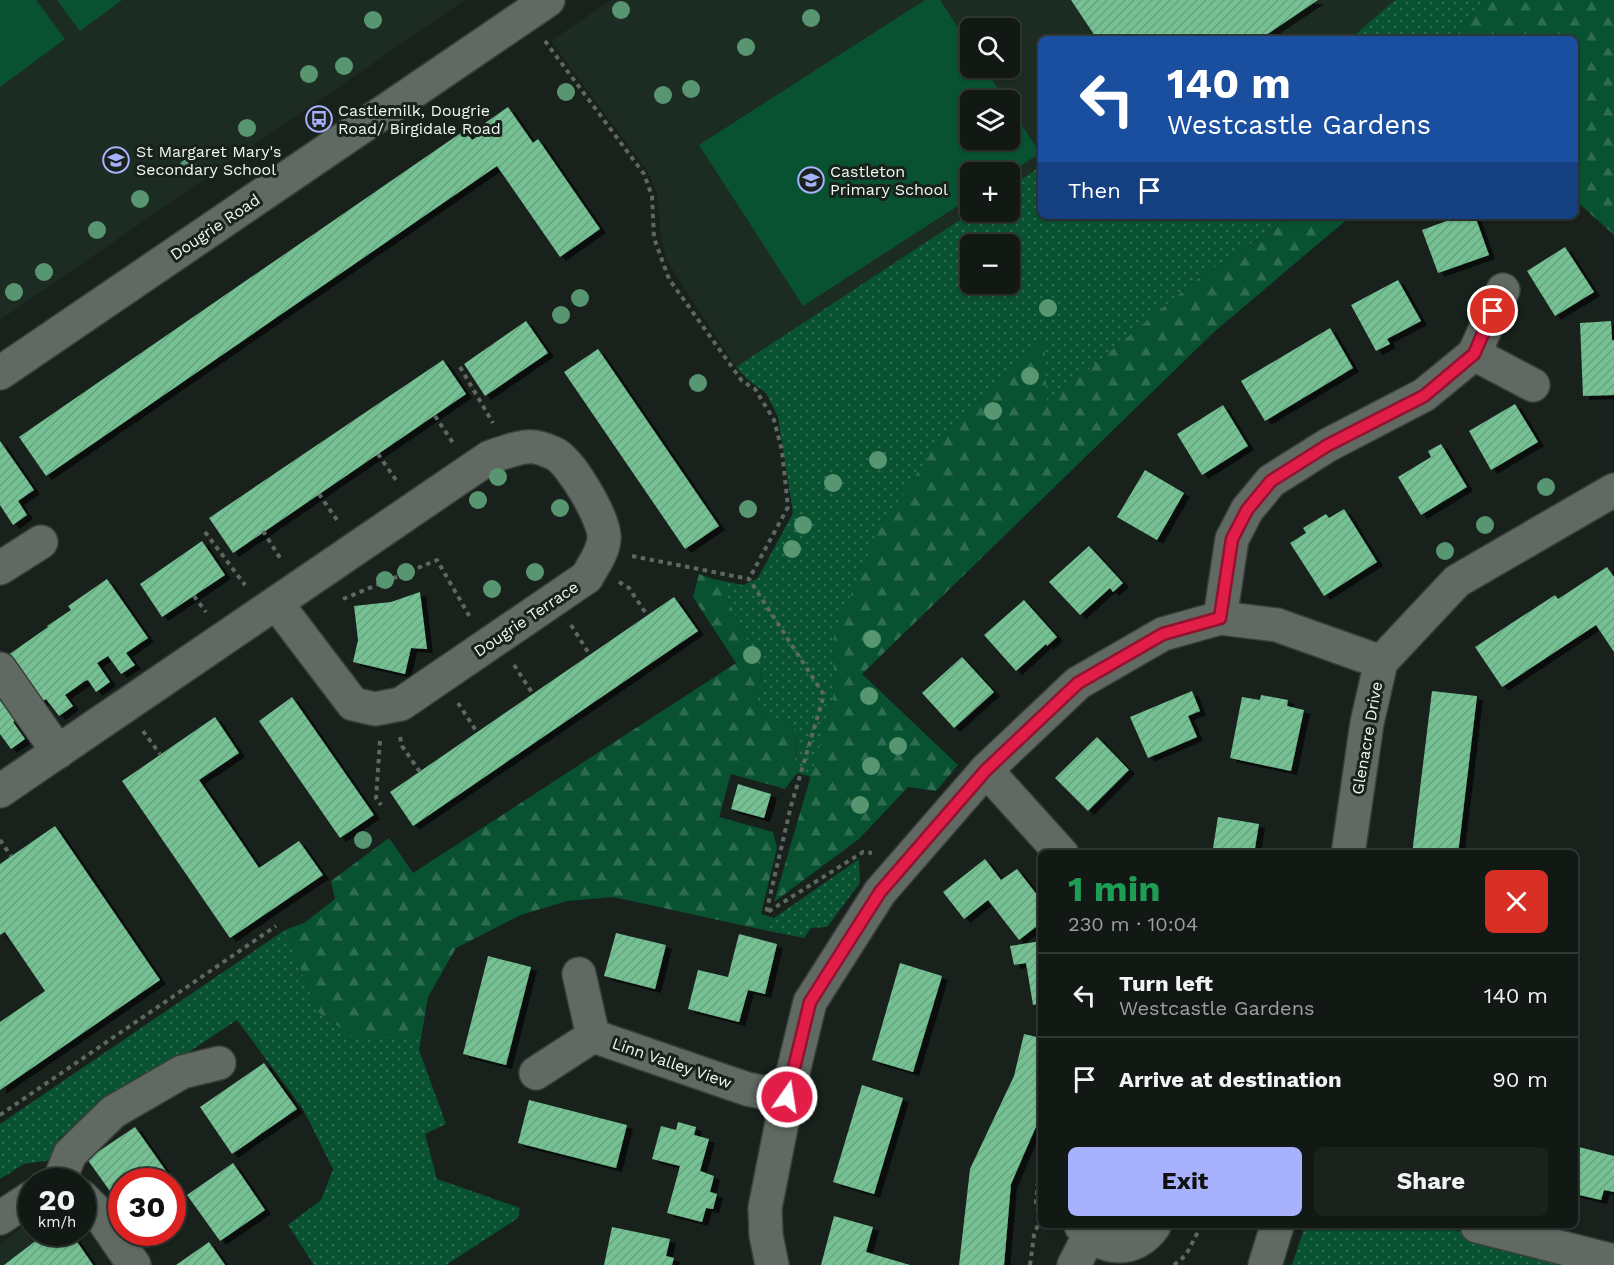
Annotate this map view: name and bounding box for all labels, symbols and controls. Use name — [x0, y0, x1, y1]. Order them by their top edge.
map controls — [960, 18, 1020, 294]
button: search — [960, 18, 1020, 78]
text: 140 m — [1167, 59, 1291, 108]
icon: left — [1068, 60, 1146, 138]
button: layers — [960, 90, 1020, 150]
place label: Castlemilk, Dougrie Road/ Birgidale Road — [338, 101, 501, 138]
bus stop icon: Castlemilk, Dougrie Road/ Birgidale Road — [304, 104, 334, 134]
text: Westcastle Gardens — [1167, 109, 1431, 141]
place label: St Margaret Mary's Secondary School — [136, 142, 282, 179]
school or university icon: St Margaret Mary's Secondary School — [101, 145, 131, 175]
place label: Castleton Primary School — [830, 162, 948, 199]
button: + — [960, 162, 1020, 222]
school or university icon: Castleton Primary School — [796, 165, 826, 195]
icon: arrive — [1133, 174, 1166, 207]
text: Then — [1068, 178, 1121, 203]
street label: Dougrie Road — [167, 190, 263, 264]
button: − — [960, 234, 1020, 294]
pin — [1467, 285, 1518, 336]
icon: arrive — [1476, 294, 1509, 327]
street label: Dougrie Terrace — [470, 577, 582, 661]
street label: Glenacre Drive — [1348, 680, 1386, 796]
text: 1 min — [1068, 868, 1160, 910]
button: close — [1485, 870, 1548, 933]
text: 230 m · 10:04 — [1068, 912, 1198, 936]
text: Turn left — [1119, 971, 1213, 996]
icon: left — [1068, 979, 1101, 1012]
text: 140 m — [1484, 983, 1548, 1008]
text: Westcastle Gardens — [1119, 996, 1315, 1020]
street label: Linn Valley View — [610, 1034, 734, 1092]
icon: arrive — [1068, 1063, 1101, 1096]
position arrow — [755, 1065, 819, 1129]
text: Arrive at destination — [1119, 1067, 1342, 1092]
text: 90 m — [1492, 1067, 1548, 1092]
button: Exit — [1068, 1147, 1302, 1216]
button: Share — [1314, 1147, 1548, 1216]
speed limit sign: 30 — [108, 1168, 186, 1246]
text: 20 — [38, 1182, 76, 1217]
text: km/h — [38, 1213, 76, 1231]

